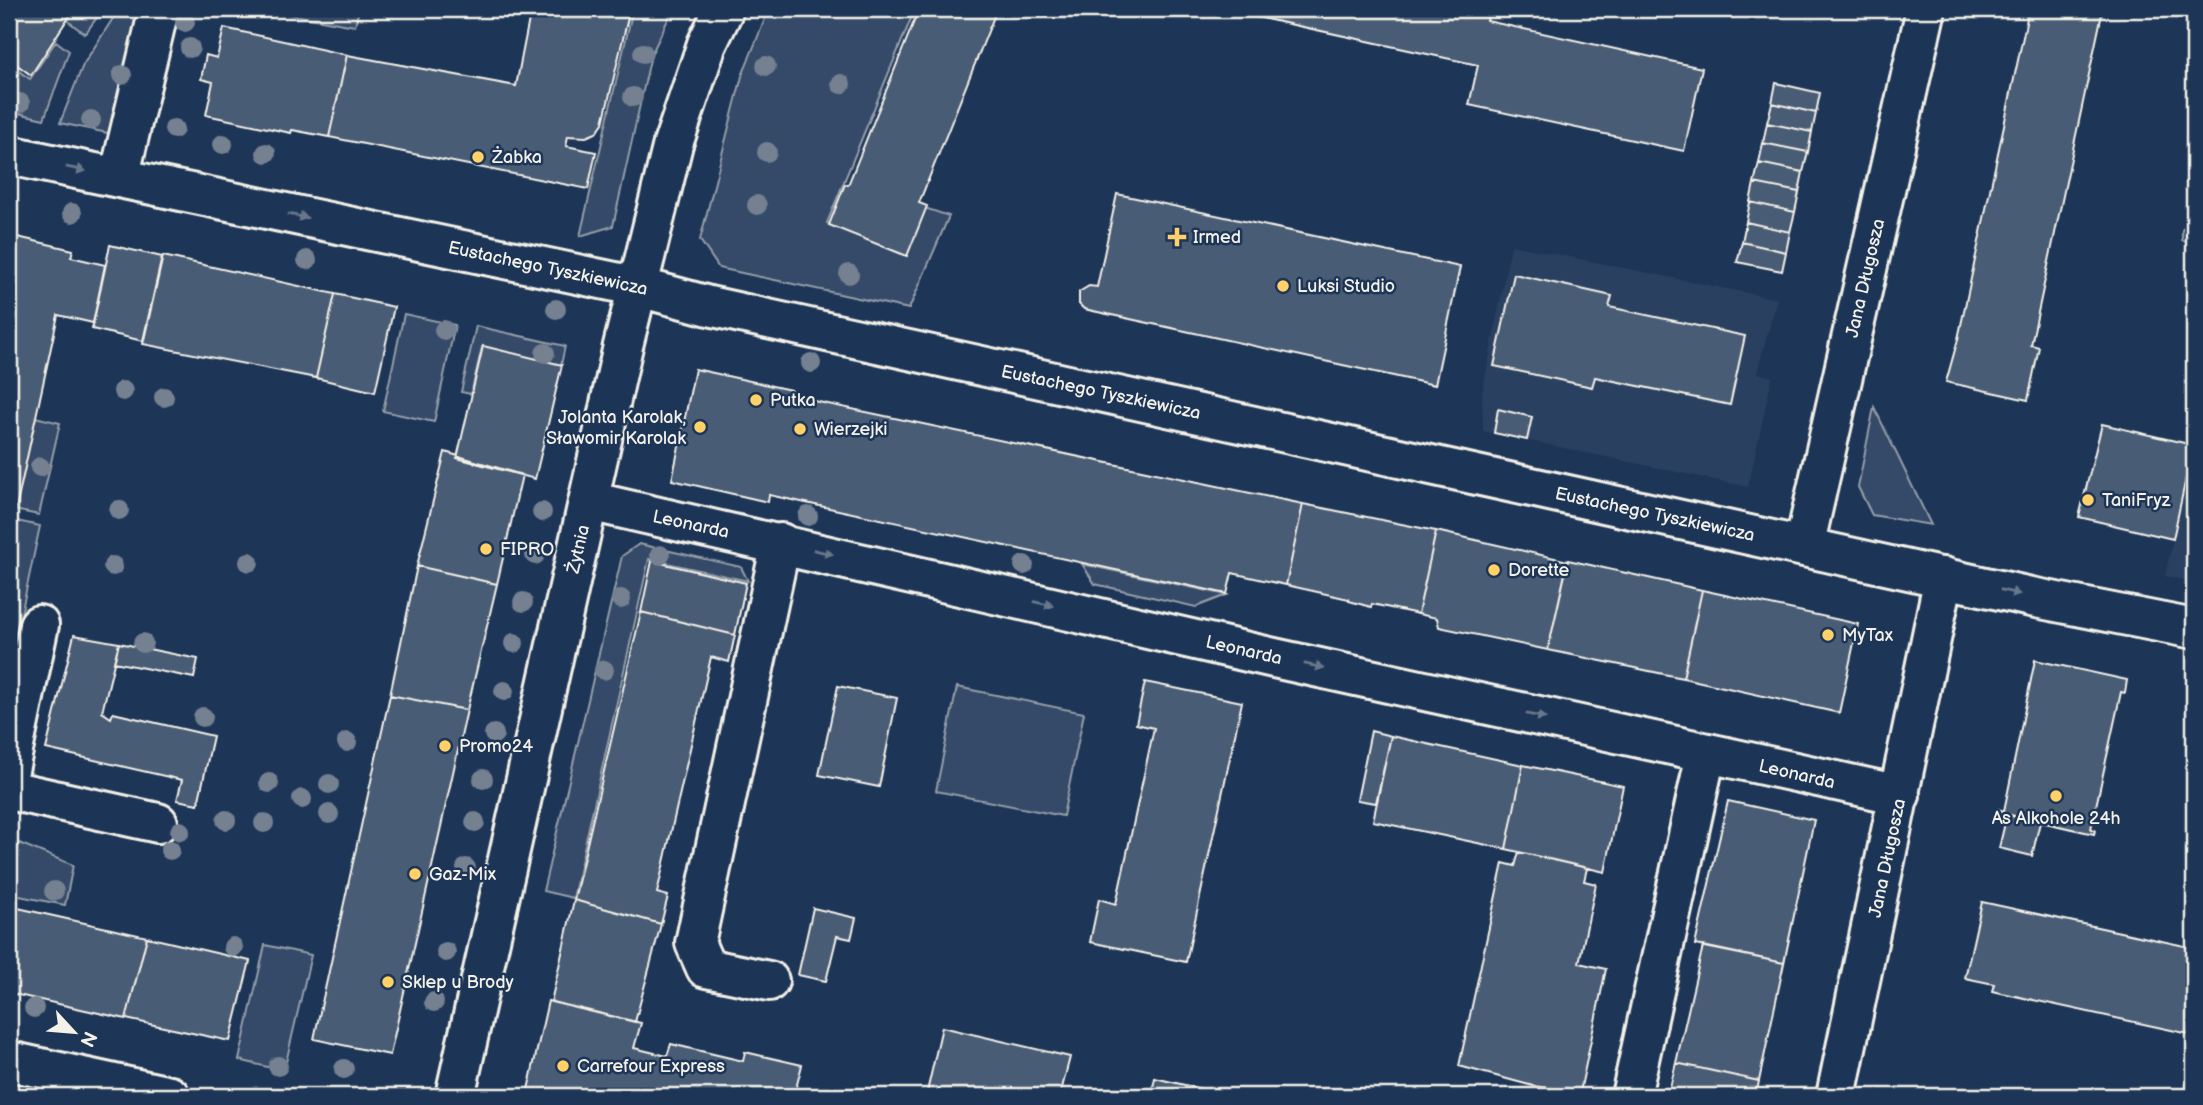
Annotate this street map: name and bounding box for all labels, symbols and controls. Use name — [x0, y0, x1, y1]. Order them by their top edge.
place label: Żabka — [491, 146, 542, 168]
marker: Żabka — [470, 149, 486, 165]
one-way arrow — [65, 164, 87, 175]
one-way arrow — [287, 210, 309, 221]
street label: Jana Długosza — [1842, 217, 1889, 340]
marker: Irmed — [1167, 227, 1187, 247]
place label: Irmed — [1193, 227, 1241, 248]
street label: Eustachego Tyszkiewicza — [446, 237, 650, 300]
place label: Luksi Studio — [1297, 276, 1395, 297]
marker: Luksi Studio — [1275, 278, 1291, 294]
street label: Eustachego Tyszkiewicza — [999, 361, 1203, 424]
place label: Putka — [770, 390, 816, 411]
marker: Putka — [748, 392, 764, 408]
place label: Jolanta Karolak, Sławomir Karolak — [546, 407, 686, 449]
marker: Jolanta Karolak, Sławomir Karolak — [692, 419, 708, 435]
place label: Wierzejki — [814, 419, 888, 440]
marker: Wierzejki — [792, 421, 808, 437]
street label: Eustachego Tyszkiewicza — [1553, 483, 1757, 546]
place label: TaniFryz — [2102, 490, 2171, 511]
marker: TaniFryz — [2080, 492, 2096, 508]
street label: Leonarda — [651, 506, 731, 543]
street label: Żytnia — [562, 523, 594, 576]
place label: FIPRO — [500, 539, 554, 560]
marker: FIPRO — [478, 541, 494, 557]
one-way arrow — [812, 547, 834, 558]
place label: Dorette — [1508, 560, 1569, 581]
marker: Dorette — [1486, 562, 1502, 578]
one-way arrow — [1999, 587, 2021, 598]
one-way arrow — [1033, 599, 1055, 610]
place label: MyTax — [1842, 625, 1894, 646]
marker: MyTax — [1820, 627, 1836, 643]
street label: Leonarda — [1204, 632, 1284, 669]
one-way arrow — [1303, 661, 1325, 672]
one-way arrow — [1525, 710, 1547, 721]
place label: Promo24 — [459, 736, 533, 757]
marker: Promo24 — [437, 738, 453, 754]
street label: Leonarda — [1757, 756, 1837, 793]
marker: As Alkohole 24h — [2048, 788, 2064, 804]
street label: Jana Długosza — [1865, 797, 1910, 920]
place label: As Alkohole 24h — [1992, 808, 2120, 829]
place label: Gaz-Mix — [429, 864, 497, 885]
marker: Gaz-Mix — [407, 866, 423, 882]
place label: Sklep u Brody — [402, 972, 514, 993]
marker: Sklep u Brody — [380, 974, 396, 990]
north arrow — [38, 996, 108, 1066]
text: N — [74, 1027, 101, 1050]
place label: Carrefour Express — [577, 1056, 725, 1077]
marker: Carrefour Express — [555, 1058, 571, 1074]

